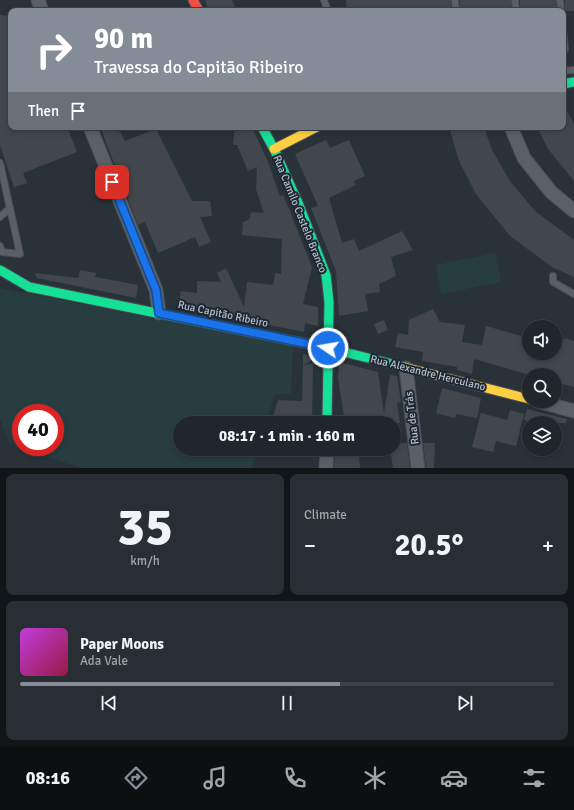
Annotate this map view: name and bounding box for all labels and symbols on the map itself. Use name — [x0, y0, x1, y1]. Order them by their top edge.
street label: Rua Camilo Castelo Branco — [270, 153, 330, 275]
pin — [95, 165, 129, 199]
street label: Rua Capitão Ribeiro — [177, 298, 270, 330]
position arrow — [307, 327, 349, 369]
street label: Rua Alexandre Herculano — [369, 352, 487, 394]
street label: Rua de Trás — [402, 391, 422, 445]
speed limit sign: 40 — [12, 404, 64, 456]

